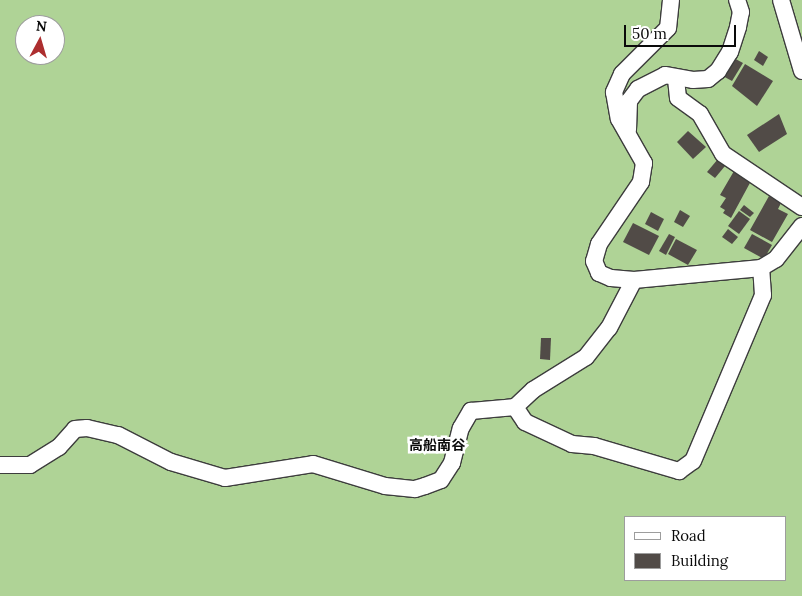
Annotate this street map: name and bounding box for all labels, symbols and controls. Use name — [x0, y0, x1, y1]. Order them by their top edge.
north arrow — [15, 15, 65, 65]
scale bar — [627, 15, 740, 47]
text: N — [35, 17, 48, 36]
text: 50 m — [632, 24, 667, 43]
district label: 高船南谷 — [409, 437, 465, 453]
legend — [624, 516, 787, 581]
text: Road — [671, 526, 706, 545]
text: Building — [671, 551, 728, 570]

